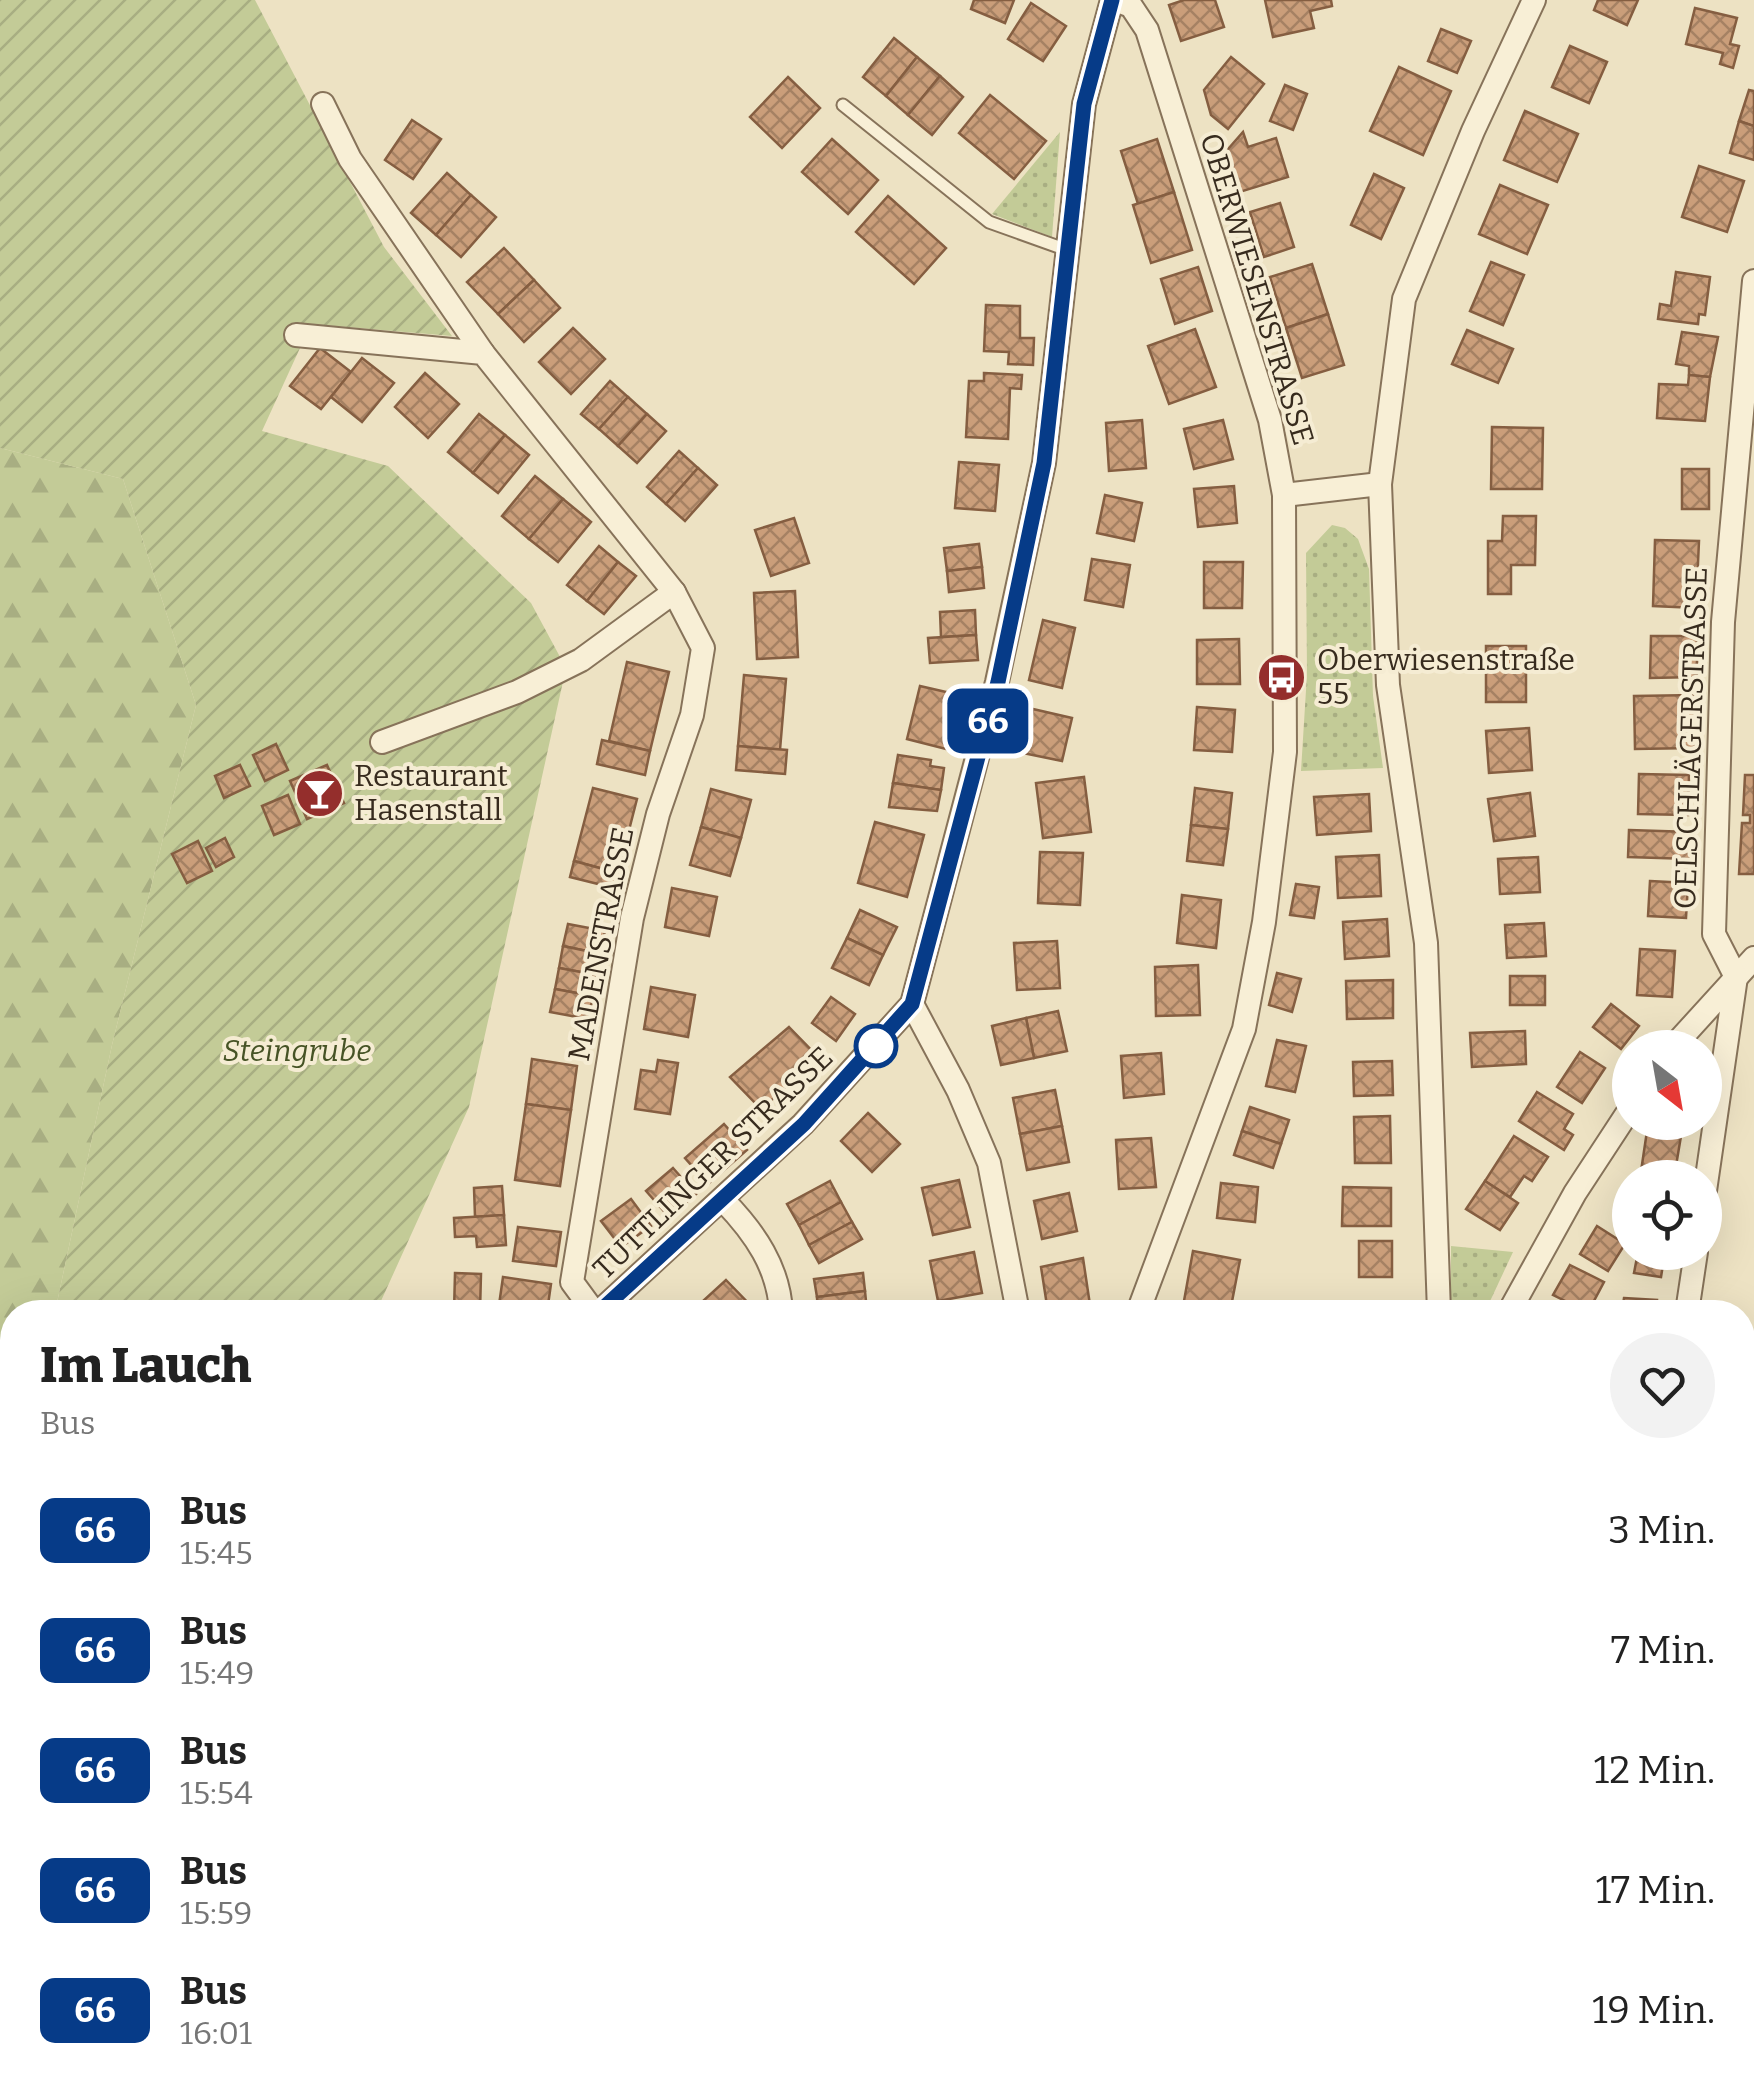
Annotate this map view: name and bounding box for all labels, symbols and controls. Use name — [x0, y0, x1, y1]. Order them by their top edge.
street label: OBERWIESENSTRASSE — [1192, 129, 1322, 449]
street label: OELSCHLÄGERSTRASSE — [1667, 566, 1715, 910]
place label: Oberwiesenstraße 55 — [1317, 642, 1575, 712]
bus stop icon: Oberwiesenstraße 55 — [1256, 651, 1308, 703]
line badge: 66 — [943, 688, 1033, 754]
text: 66 — [967, 700, 1009, 742]
place label: Restaurant Hasenstall — [354, 758, 508, 828]
bar icon: Restaurant Hasenstall — [293, 767, 345, 819]
street label: MADENSTRASSE — [561, 824, 641, 1064]
unlabelled marker — [855, 1025, 897, 1067]
north arrow — [1612, 1030, 1722, 1140]
map controls — [1612, 1030, 1722, 1270]
park label: Steingrube — [223, 1033, 371, 1069]
street label: TUTTLINGER STRASSE — [586, 1039, 840, 1287]
button: locate — [1612, 1160, 1722, 1270]
button: heart — [1610, 1333, 1715, 1438]
text: Im Lauch — [40, 1337, 252, 1395]
text: Bus — [40, 1404, 95, 1442]
text: Bus — [180, 1488, 247, 1534]
text: 3 Min. — [1608, 1507, 1715, 1553]
text: 66 — [74, 1509, 116, 1551]
text: 15:45 — [180, 1534, 253, 1572]
text: Bus — [180, 1608, 247, 1654]
text: 7 Min. — [1611, 1627, 1715, 1673]
text: 66 — [74, 1629, 116, 1671]
text: 15:49 — [180, 1654, 254, 1692]
text: Bus — [180, 1728, 247, 1774]
text: 12 Min. — [1594, 1747, 1715, 1793]
text: 66 — [74, 1749, 116, 1791]
text: 15:54 — [180, 1774, 253, 1812]
text: Bus — [180, 1848, 247, 1894]
text: 17 Min. — [1596, 1867, 1715, 1913]
text: 66 — [74, 1869, 116, 1911]
text: 15:59 — [180, 1894, 252, 1932]
text: Bus — [180, 1968, 247, 2014]
text: 19 Min. — [1592, 1987, 1715, 2033]
text: 66 — [74, 1989, 116, 2031]
text: 16:01 — [180, 2014, 252, 2052]

